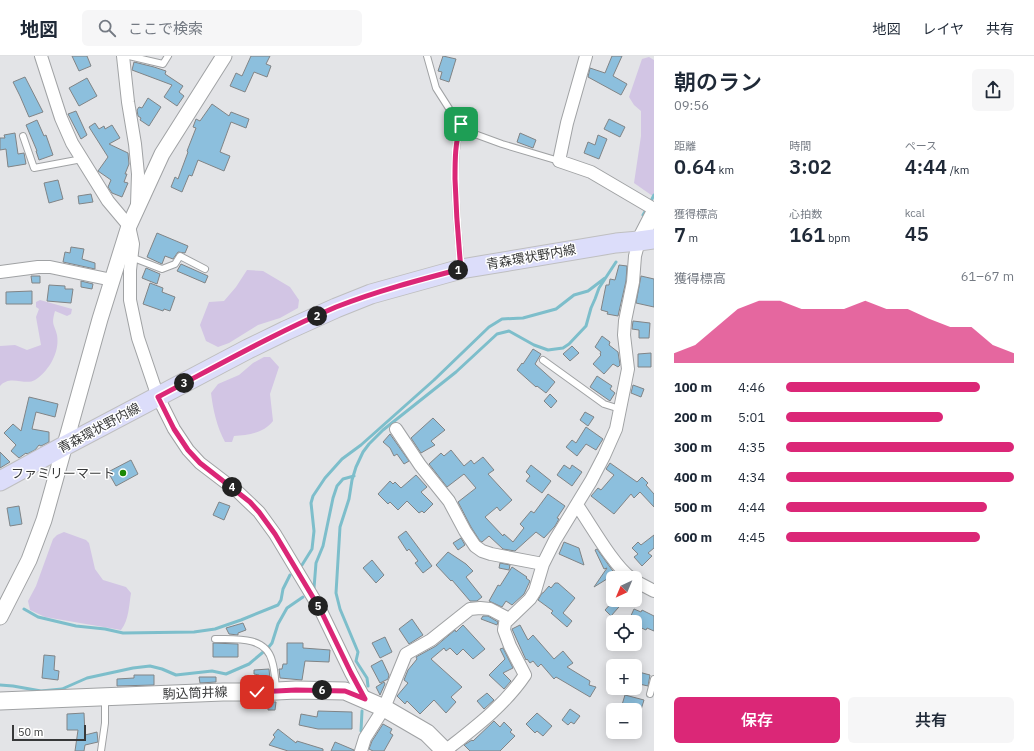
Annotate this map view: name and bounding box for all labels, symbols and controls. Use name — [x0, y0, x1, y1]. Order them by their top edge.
search box — [82, 10, 362, 46]
text: 地図 — [20, 17, 58, 41]
icon: search — [96, 17, 118, 39]
text: ここで検索 — [128, 19, 203, 38]
text: 地図 — [872, 20, 900, 38]
text: レイヤ — [922, 20, 964, 38]
text: 共有 — [986, 20, 1014, 38]
text: 朝のラン — [674, 67, 762, 96]
button: share — [972, 69, 1014, 111]
text: 09:56 — [674, 97, 709, 114]
pin — [444, 107, 478, 141]
icon: arrive — [450, 113, 472, 135]
text: 距離 — [674, 139, 696, 153]
text: 時間 — [789, 139, 811, 153]
text: ペース — [905, 139, 937, 153]
text: 0.64 — [674, 153, 716, 180]
text: 3:02 — [789, 153, 832, 180]
text: 4:44 — [905, 153, 947, 180]
text: km — [716, 163, 734, 177]
text: /km — [947, 163, 969, 177]
text: kcal — [905, 206, 925, 220]
text: 獲得標高 — [674, 207, 718, 221]
text: 心拍数 — [789, 207, 822, 221]
text: 45 — [905, 220, 929, 247]
text: 7 — [674, 221, 686, 248]
text: 161 — [789, 221, 825, 248]
text: m — [686, 231, 698, 245]
text: bpm — [825, 231, 850, 245]
street label: 青森環状野内線 — [485, 241, 577, 273]
pin: 1 — [448, 260, 468, 280]
text: 1 — [455, 263, 461, 277]
text: 61–67 m — [961, 268, 1014, 285]
text: 獲得標高 — [674, 270, 726, 287]
pin: 2 — [307, 306, 327, 326]
text: 2 — [314, 309, 320, 323]
pin: 3 — [174, 373, 194, 393]
text: 3 — [181, 376, 187, 390]
text: 100 m — [674, 379, 712, 396]
text: 4:46 — [738, 379, 765, 396]
street label: 青森環状野内線 — [55, 399, 143, 457]
text: 200 m — [674, 409, 712, 426]
text: 5:01 — [738, 409, 765, 426]
text: 300 m — [674, 439, 712, 456]
text: 4:35 — [738, 439, 765, 456]
place label: ファミリーマート — [11, 465, 115, 482]
marker: ファミリーマート — [118, 468, 128, 478]
text: 400 m — [674, 469, 712, 486]
text: 4:34 — [738, 469, 765, 486]
pin: 4 — [222, 477, 242, 497]
text: 4 — [229, 480, 235, 494]
text: 500 m — [674, 499, 712, 516]
text: 4:44 — [738, 499, 765, 516]
text: 600 m — [674, 529, 712, 546]
text: 4:45 — [738, 529, 765, 546]
north arrow — [606, 571, 642, 607]
map controls — [606, 571, 642, 739]
pin: 5 — [308, 596, 328, 616]
text: 5 — [315, 599, 321, 613]
button: locate — [606, 615, 642, 651]
button: + — [606, 659, 642, 695]
pin — [240, 675, 274, 709]
pin: 6 — [312, 680, 332, 700]
icon: check — [246, 681, 268, 703]
street label: 駒込筒井線 — [162, 683, 228, 703]
text: 6 — [319, 683, 325, 697]
button: 保存 — [674, 697, 840, 743]
button: 共有 — [848, 697, 1014, 743]
button: − — [606, 703, 642, 739]
scale bar — [12, 723, 86, 742]
text: 50 m — [18, 725, 43, 739]

